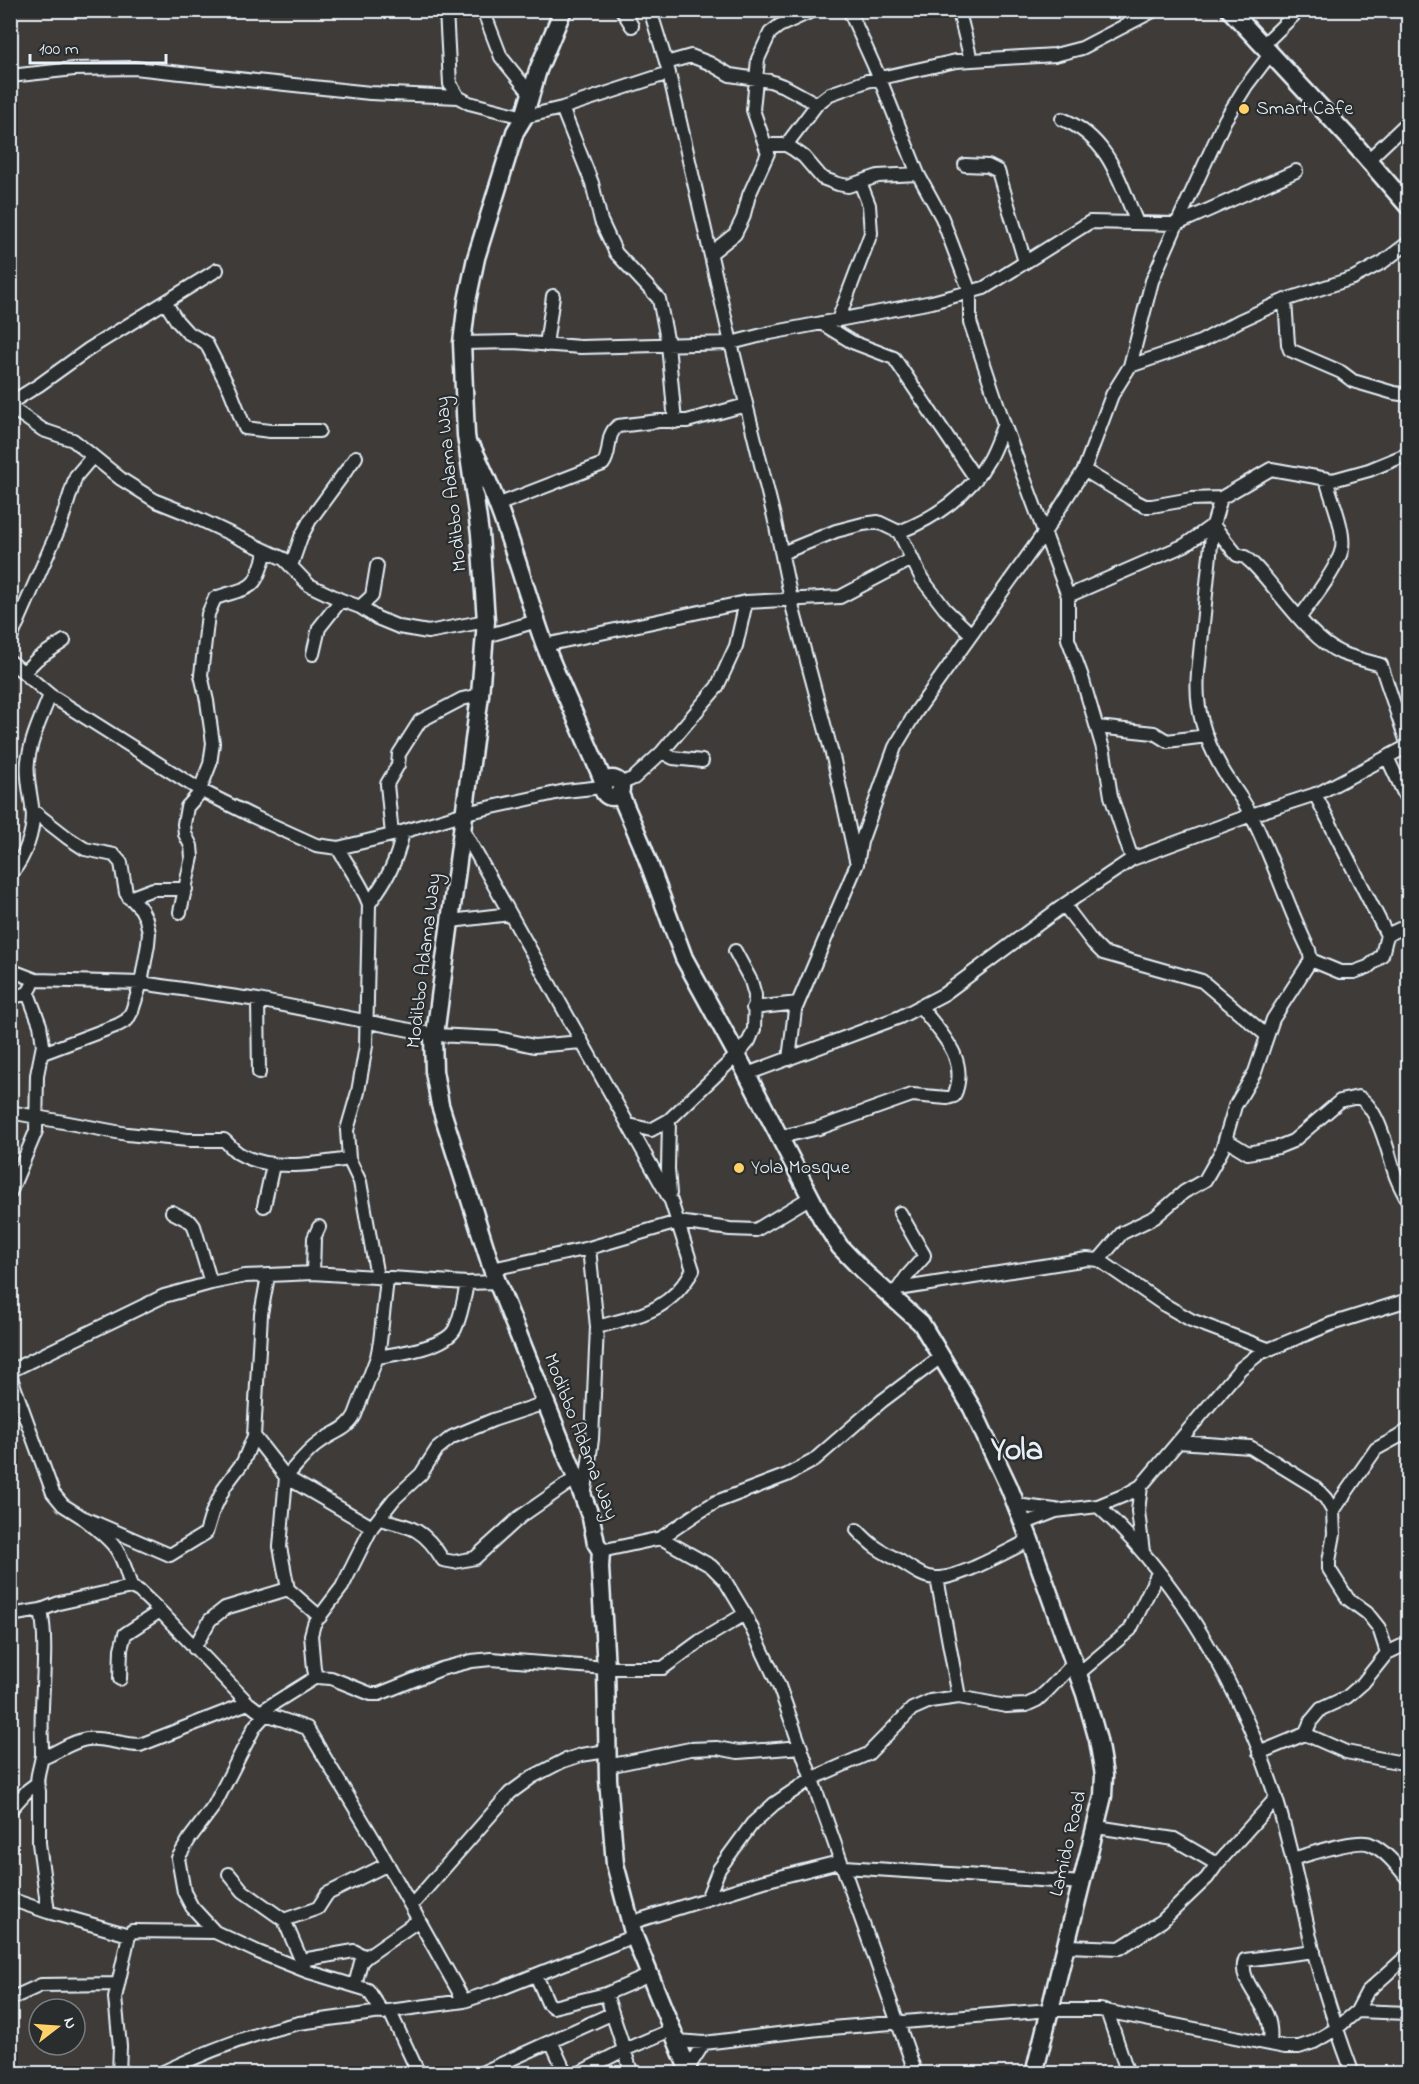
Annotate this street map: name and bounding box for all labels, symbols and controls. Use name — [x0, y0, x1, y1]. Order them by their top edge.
scale bar — [30, 27, 166, 65]
text: 100 m — [39, 37, 79, 63]
place label: Smart Cafe — [1256, 95, 1353, 124]
marker: Smart Cafe — [1237, 102, 1251, 116]
street label: Modibbo Adama Way — [428, 395, 476, 573]
street label: Modibbo Adama Way — [400, 872, 450, 1050]
place label: Yola Mosque — [751, 1154, 850, 1183]
marker: Yola Mosque — [732, 1161, 746, 1175]
street label: Modibbo Adama Way — [535, 1349, 625, 1525]
district label: Yola — [990, 1428, 1043, 1475]
street label: Lamido Road — [1043, 1788, 1095, 1900]
north arrow — [27, 1997, 87, 2057]
text: N — [56, 2015, 83, 2032]

